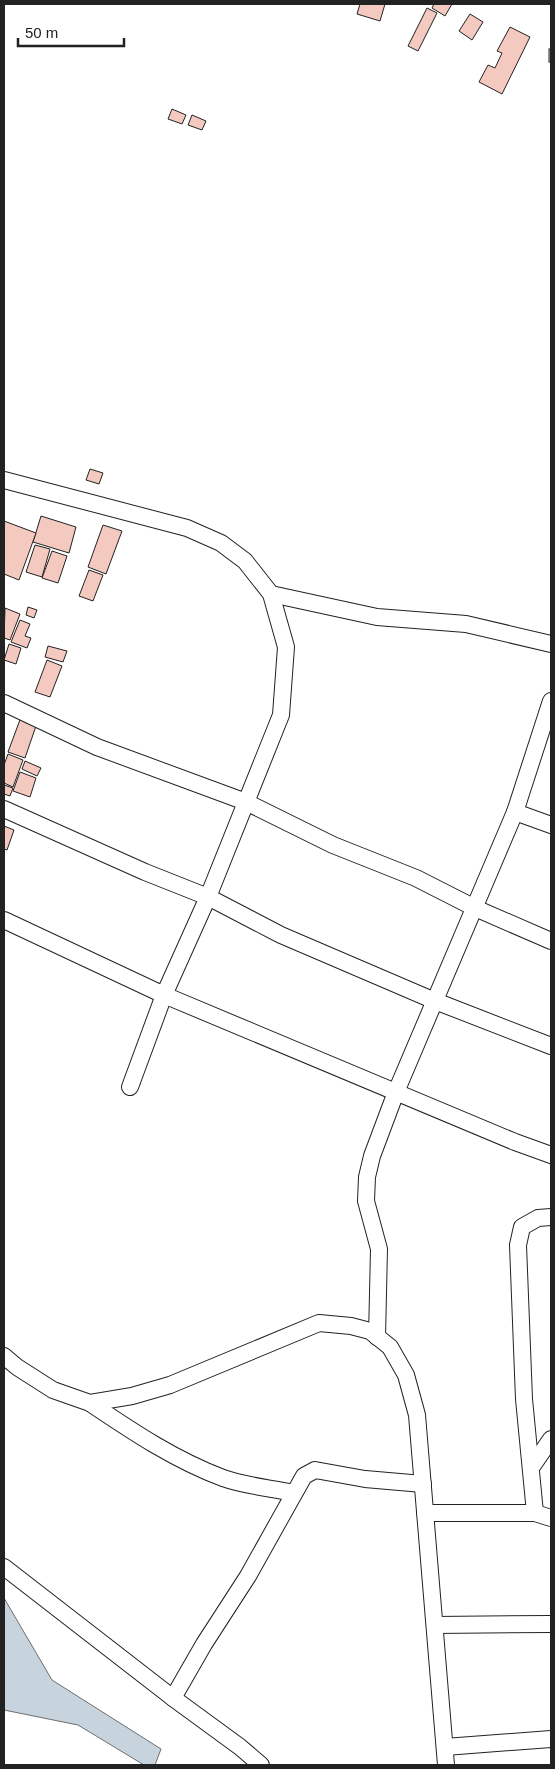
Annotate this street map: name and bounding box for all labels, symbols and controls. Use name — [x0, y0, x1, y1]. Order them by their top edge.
scale bar — [18, 15, 124, 47]
text: 50 m — [25, 24, 58, 41]

